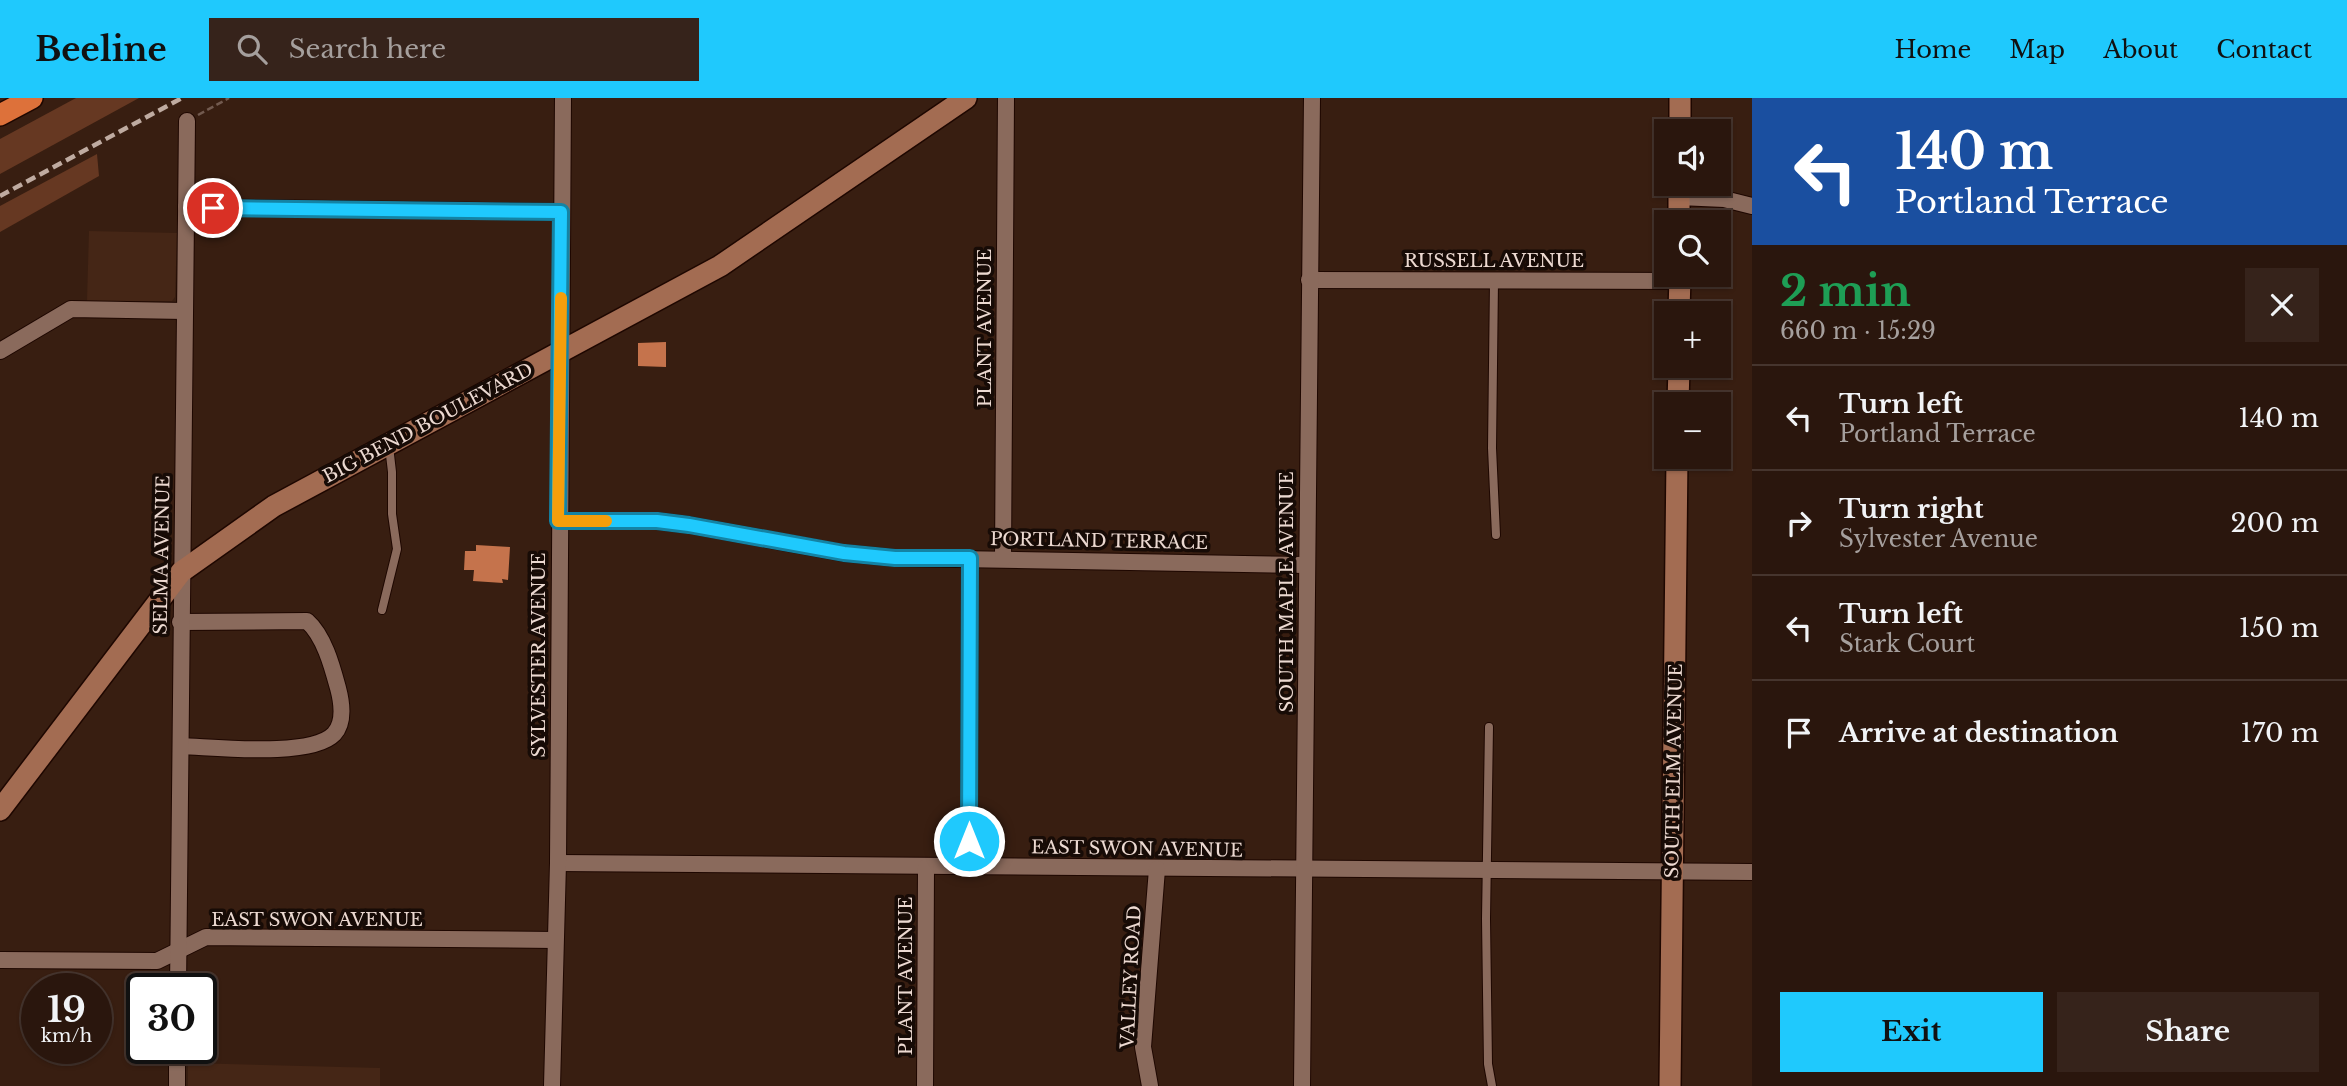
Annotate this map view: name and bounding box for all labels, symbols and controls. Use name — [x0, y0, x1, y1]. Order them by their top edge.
search box — [209, 18, 699, 81]
text: Beeline — [35, 29, 167, 70]
icon: search — [233, 30, 271, 68]
text: Search here — [289, 33, 446, 65]
text: Home — [1895, 35, 1971, 64]
text: Map — [2009, 35, 2065, 64]
text: About — [2103, 35, 2178, 64]
text: Contact — [2216, 35, 2312, 64]
map controls — [1654, 119, 1731, 469]
button: sound — [1654, 119, 1731, 196]
text: 140 m — [1895, 121, 2053, 182]
icon: left — [1780, 126, 1871, 217]
pin — [183, 178, 243, 238]
text: Portland Terrace — [1895, 182, 2169, 222]
icon: arrive — [194, 189, 232, 227]
button: search — [1654, 210, 1731, 287]
street label: PLANT AVENUE — [974, 249, 996, 407]
street label: RUSSELL AVENUE — [1404, 250, 1584, 272]
text: 2 min — [1780, 265, 1911, 317]
button: close — [2245, 268, 2319, 342]
button: + — [1654, 301, 1731, 378]
text: 660 m · 15:29 — [1780, 317, 1936, 345]
street label: BIG BEND BOULEVARD — [319, 358, 537, 488]
text: Turn left — [1839, 388, 1963, 420]
button: − — [1654, 392, 1731, 469]
icon: left — [1780, 399, 1818, 437]
text: 140 m — [2238, 402, 2319, 434]
text: Portland Terrace — [1839, 420, 2036, 448]
street label: SOUTH MAPLE AVENUE — [1276, 471, 1298, 713]
street label: SELMA AVENUE — [150, 475, 174, 635]
text: Turn right — [1839, 493, 1984, 525]
icon: right — [1780, 504, 1818, 542]
text: 200 m — [2230, 507, 2319, 539]
text: Sylvester Avenue — [1839, 525, 2038, 553]
street label: PORTLAND TERRACE — [990, 528, 1208, 554]
street label: SYLVESTER AVENUE — [528, 553, 550, 757]
text: Turn left — [1839, 598, 1963, 630]
icon: left — [1780, 609, 1818, 647]
text: 150 m — [2239, 612, 2319, 644]
text: Stark Court — [1839, 630, 1975, 658]
street label: SOUTH ELM AVENUE — [1661, 663, 1687, 879]
icon: arrive — [1780, 714, 1818, 752]
text: Arrive at destination — [1839, 717, 2119, 749]
text: 170 m — [2240, 717, 2319, 749]
position arrow — [932, 804, 1006, 878]
street label: EAST SWON AVENUE — [1031, 836, 1243, 862]
street label: PLANT AVENUE — [895, 897, 917, 1055]
street label: VALLEY ROAD — [1116, 905, 1146, 1050]
street label: EAST SWON AVENUE — [211, 909, 423, 931]
speed limit sign: 30 — [126, 973, 217, 1064]
text: 19 — [47, 988, 86, 1031]
button: Exit — [1780, 992, 2043, 1072]
button: Share — [2057, 992, 2319, 1072]
text: km/h — [41, 1025, 92, 1047]

